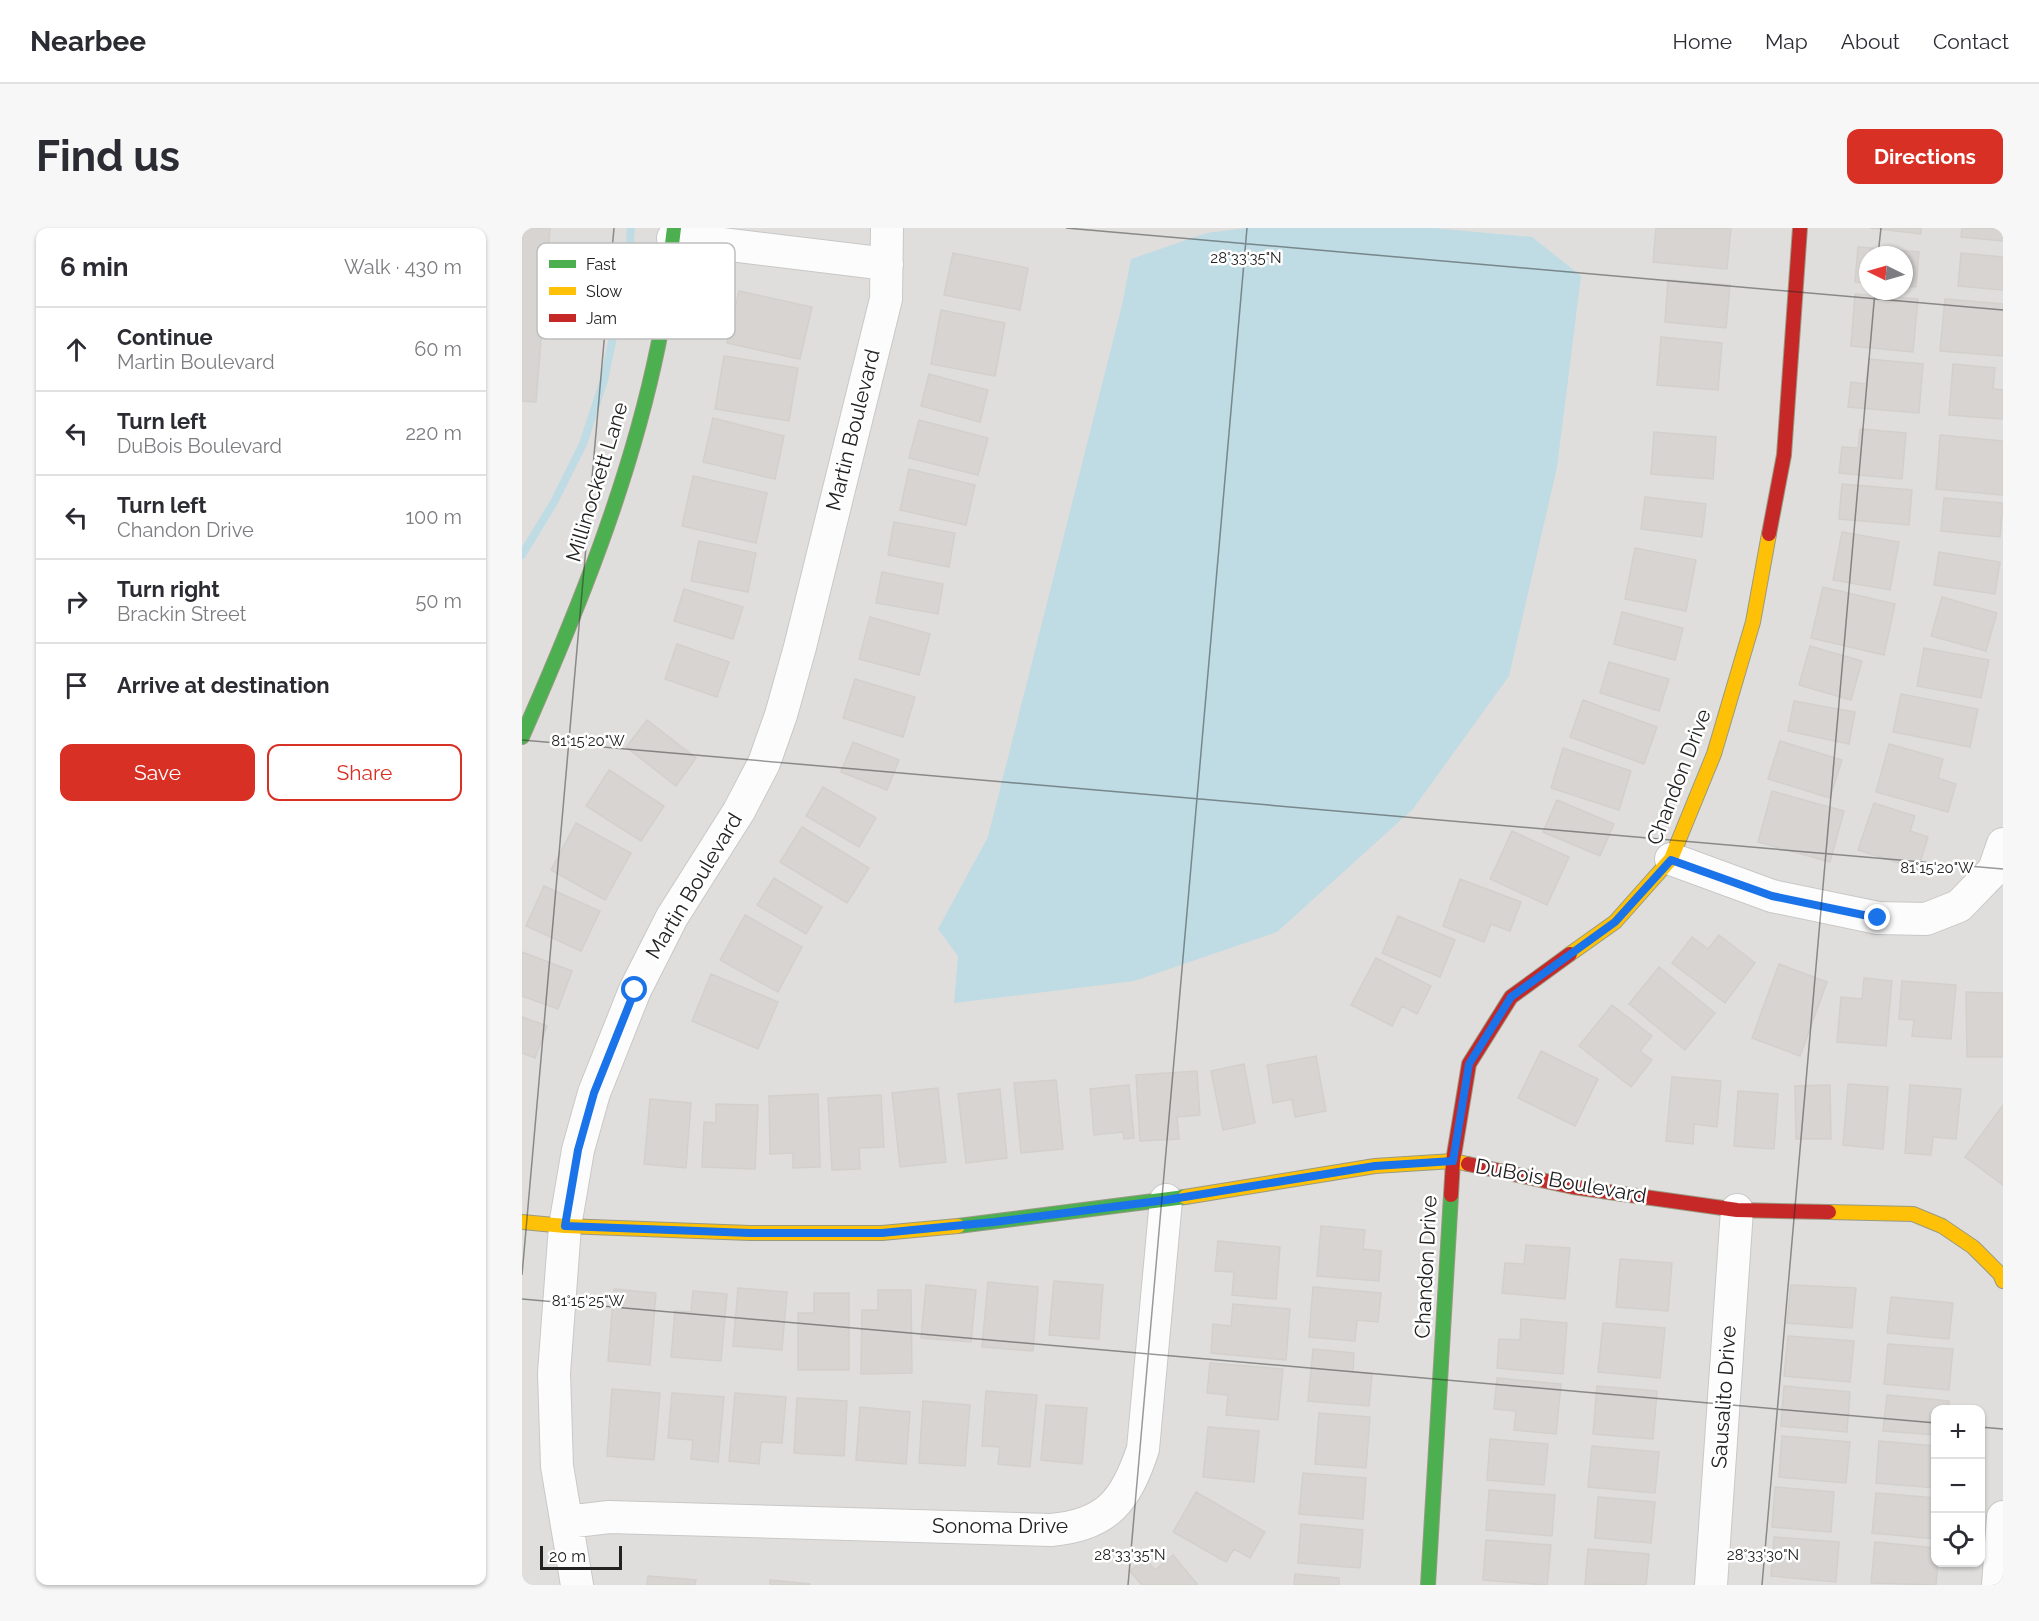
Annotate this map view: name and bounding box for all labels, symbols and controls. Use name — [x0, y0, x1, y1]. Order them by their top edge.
text: Nearbee — [30, 25, 146, 58]
text: Home — [1673, 29, 1732, 54]
text: Map — [1765, 29, 1808, 54]
text: About — [1841, 29, 1900, 54]
text: Contact — [1933, 29, 2009, 54]
button: Directions — [1847, 129, 2003, 184]
text: Find us — [36, 132, 180, 181]
legend — [537, 243, 735, 339]
north arrow — [1859, 246, 1913, 300]
text: 28°33'35"N — [1210, 249, 1282, 267]
text: 6 min — [60, 252, 129, 282]
text: Walk · 430 m — [344, 255, 462, 279]
text: Fast — [586, 255, 617, 274]
text: Slow — [586, 282, 622, 301]
text: Jam — [586, 309, 617, 328]
text: Continue — [117, 324, 213, 350]
icon: ahead — [60, 333, 93, 366]
text: 60 m — [414, 337, 462, 361]
street label: Martin Boulevard — [820, 347, 885, 513]
text: Martin Boulevard — [117, 350, 275, 374]
street label: Millinockett Lane — [560, 399, 633, 565]
text: Turn left — [117, 408, 207, 434]
icon: left — [60, 417, 93, 450]
text: 220 m — [405, 421, 462, 445]
text: DuBois Boulevard — [117, 434, 282, 458]
text: Turn left — [117, 492, 207, 518]
icon: left — [60, 501, 93, 534]
text: 100 m — [405, 505, 462, 529]
text: Chandon Drive — [117, 518, 254, 542]
text: Turn right — [117, 576, 220, 602]
icon: right — [60, 585, 93, 618]
text: 50 m — [415, 589, 462, 613]
text: Brackin Street — [117, 602, 246, 626]
icon: arrive — [60, 669, 93, 702]
text: Arrive at destination — [117, 672, 330, 698]
street label: Chandon Drive — [1641, 705, 1716, 848]
text: 81°15'20"W — [551, 732, 625, 750]
button: Save — [60, 744, 255, 801]
button: Share — [267, 744, 462, 801]
street label: Martin Boulevard — [640, 808, 747, 963]
text: 81°15'20"W — [1900, 859, 1974, 877]
route end — [1864, 904, 1890, 930]
route start — [621, 976, 647, 1002]
street label: DuBois Boulevard — [1474, 1153, 1649, 1208]
street label: Chandon Drive — [1409, 1195, 1442, 1339]
text: 81°15'25"W — [552, 1292, 625, 1310]
street label: Sausalito Drive — [1706, 1325, 1741, 1469]
map controls — [1931, 1405, 1985, 1567]
button: + — [1931, 1405, 1985, 1459]
button: − — [1931, 1459, 1985, 1513]
street label: Sonoma Drive — [932, 1513, 1068, 1538]
button: locate — [1931, 1513, 1985, 1567]
scale bar — [540, 1543, 622, 1570]
text: 28°33'35"N — [1094, 1546, 1166, 1564]
text: 28°33'30"N — [1727, 1546, 1799, 1564]
text: 20 m — [549, 1547, 586, 1566]

